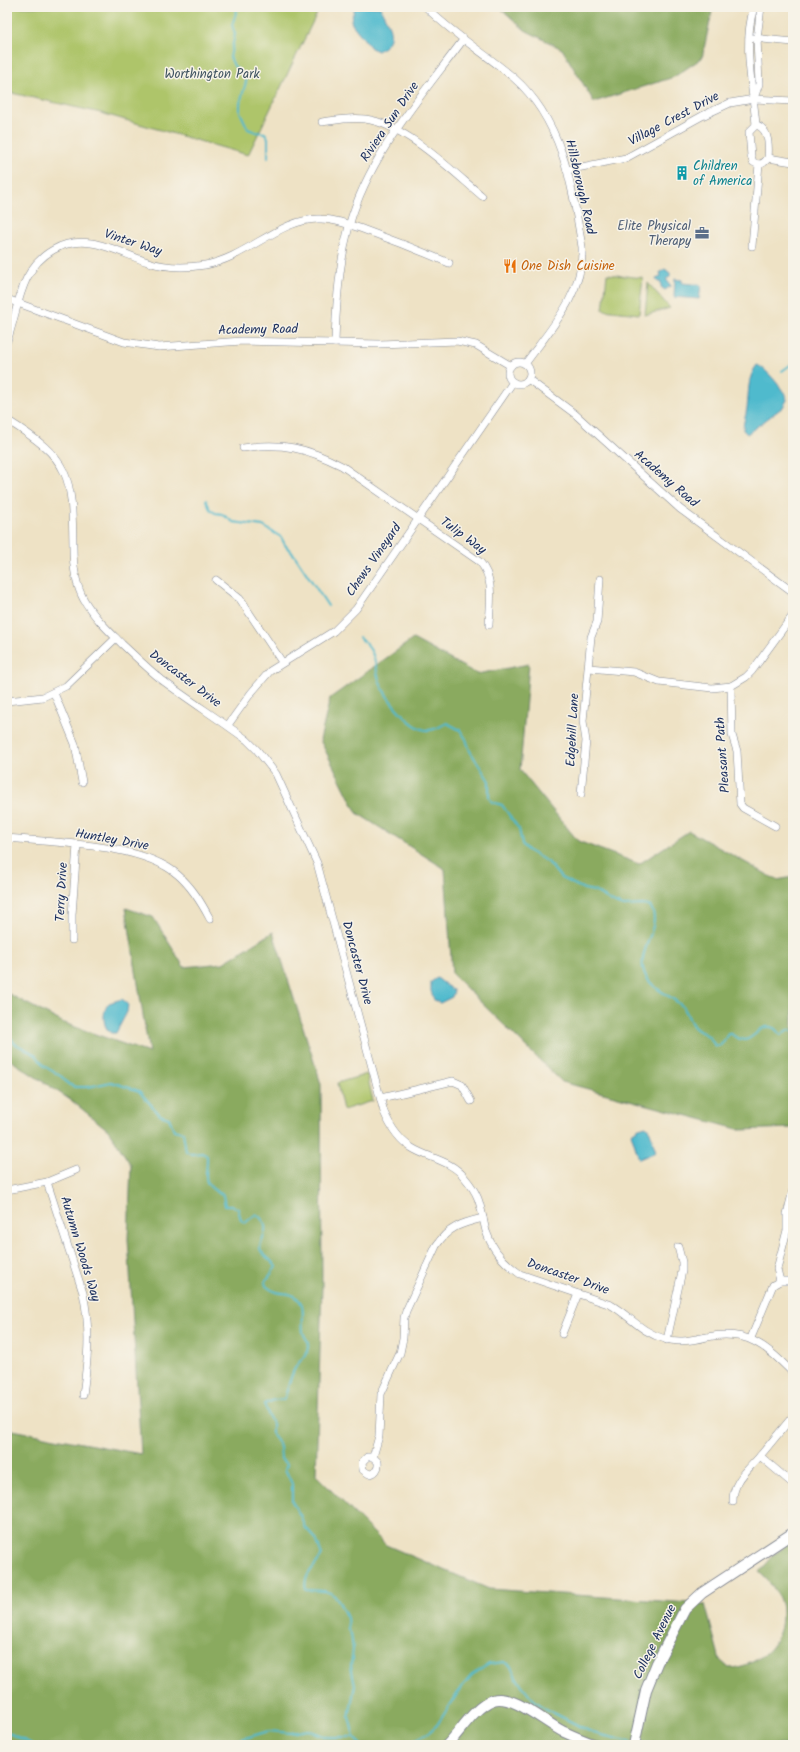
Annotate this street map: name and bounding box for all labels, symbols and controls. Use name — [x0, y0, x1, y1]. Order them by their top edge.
park label: Worthington Park — [164, 64, 260, 85]
street label: Riviera Sun Drive — [355, 77, 425, 166]
street label: Village Crest Drive — [625, 86, 723, 152]
street label: Hillsborough Road — [559, 137, 601, 237]
place label: Children of America — [693, 156, 752, 192]
building icon: Children of America — [674, 165, 690, 181]
place label: Elite Physical Therapy — [617, 216, 692, 252]
street label: Vinter Way — [101, 224, 165, 262]
office icon: Elite Physical Therapy — [694, 225, 710, 241]
place label: One Dish Cuisine — [521, 256, 615, 277]
restaurant icon: One Dish Cuisine — [502, 258, 518, 274]
street label: Academy Road — [218, 319, 299, 341]
street label: Academy Road — [629, 445, 703, 513]
street label: Tulip Way — [435, 512, 491, 561]
street label: Chews Vineyard — [341, 518, 408, 601]
street label: Doncaster Drive — [144, 645, 226, 713]
street label: Edgehill Lane — [561, 692, 585, 767]
street label: Pleasant Path — [710, 716, 736, 794]
street label: Huntley Drive — [74, 823, 151, 857]
street label: Terry Drive — [50, 861, 74, 922]
street label: Doncaster Drive — [336, 919, 378, 1007]
street label: Autumn Woods Way — [54, 1194, 106, 1305]
street label: Doncaster Drive — [524, 1253, 612, 1301]
street label: College Avenue — [628, 1601, 682, 1683]

